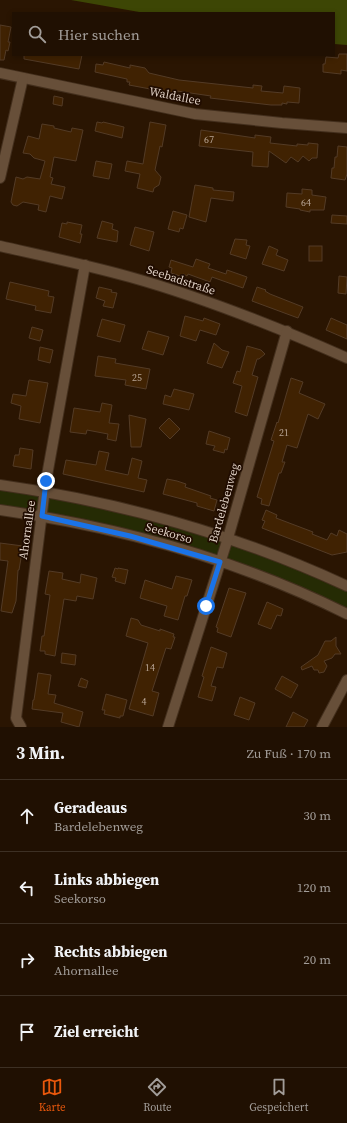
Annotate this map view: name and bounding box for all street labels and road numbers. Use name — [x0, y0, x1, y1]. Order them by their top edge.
street label: Waldallee — [148, 83, 202, 109]
street label: Seebadstraße — [145, 261, 217, 299]
street label: Bardelebenweg — [205, 461, 243, 545]
street label: Ahornallee — [15, 499, 39, 561]
street label: Seekorso — [144, 519, 195, 547]

